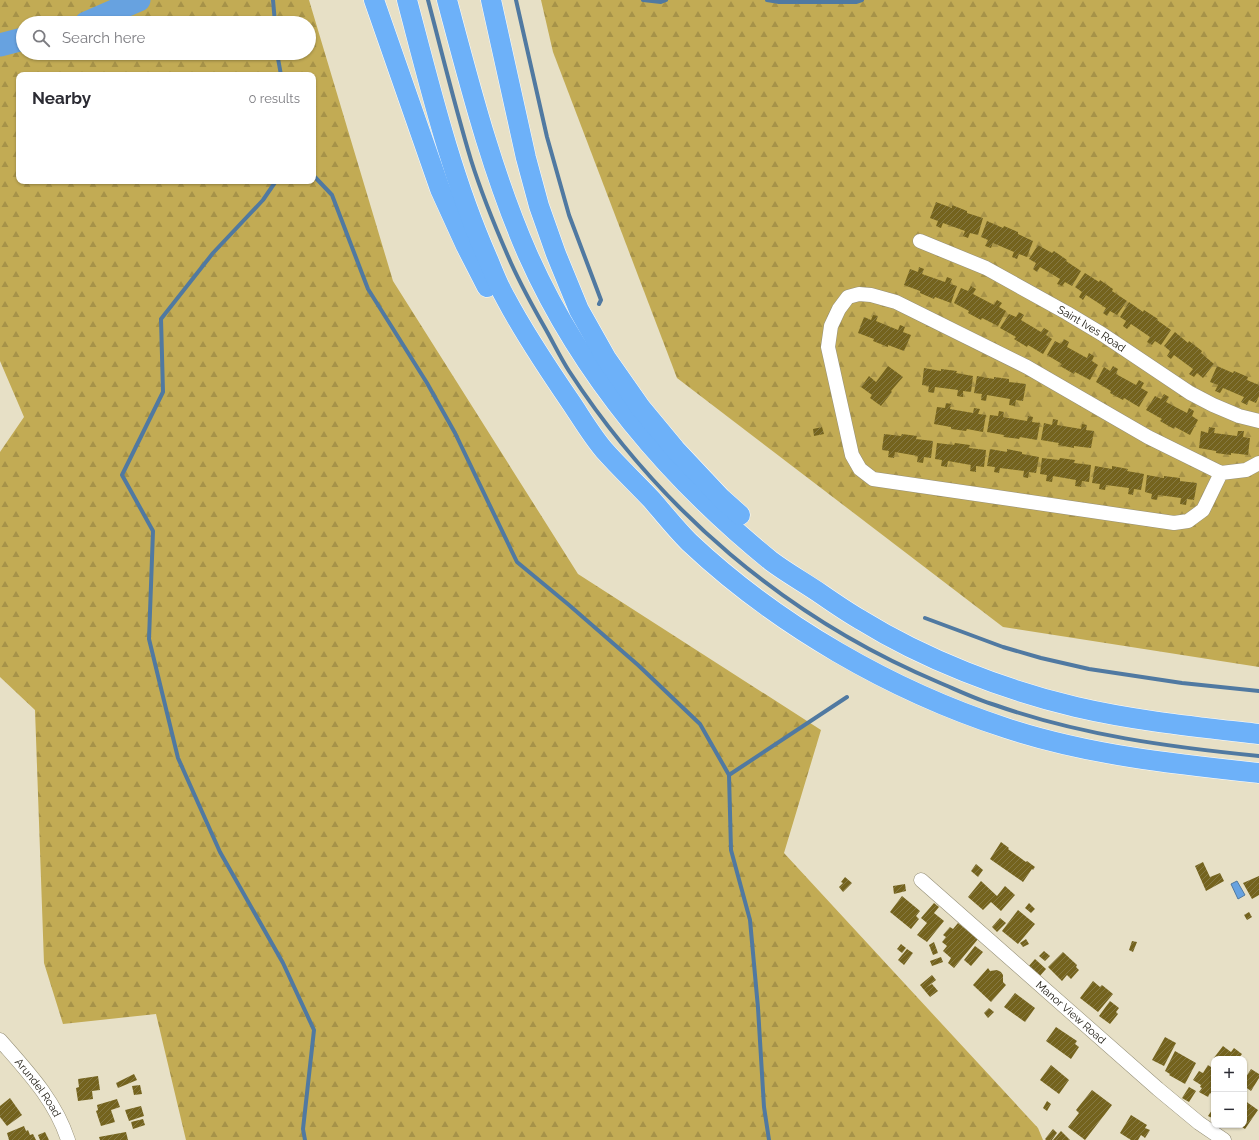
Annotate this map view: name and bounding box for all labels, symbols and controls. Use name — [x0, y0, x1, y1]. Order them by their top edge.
search box — [16, 16, 316, 60]
icon: search — [30, 27, 52, 49]
text: Search here — [62, 29, 145, 47]
text: Nearby — [32, 88, 91, 108]
text: 0 results — [249, 91, 300, 106]
street label: Saint Ives Road — [1055, 303, 1128, 354]
street label: Manor View Road — [1033, 978, 1109, 1047]
street label: Arundel Road — [12, 1056, 64, 1119]
map controls — [1211, 1056, 1247, 1128]
button: + — [1211, 1056, 1247, 1092]
button: − — [1211, 1092, 1247, 1128]

